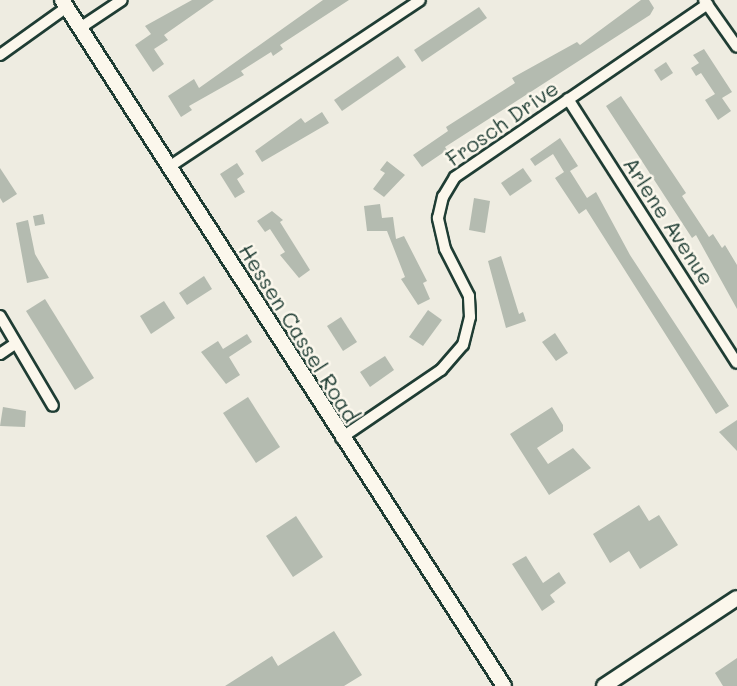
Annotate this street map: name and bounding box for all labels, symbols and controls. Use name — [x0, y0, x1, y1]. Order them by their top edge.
street label: Frosch Drive — [441, 75, 563, 171]
street label: Arlene Avenue — [618, 152, 720, 290]
street label: Hessen Cassel Road — [234, 239, 364, 427]

